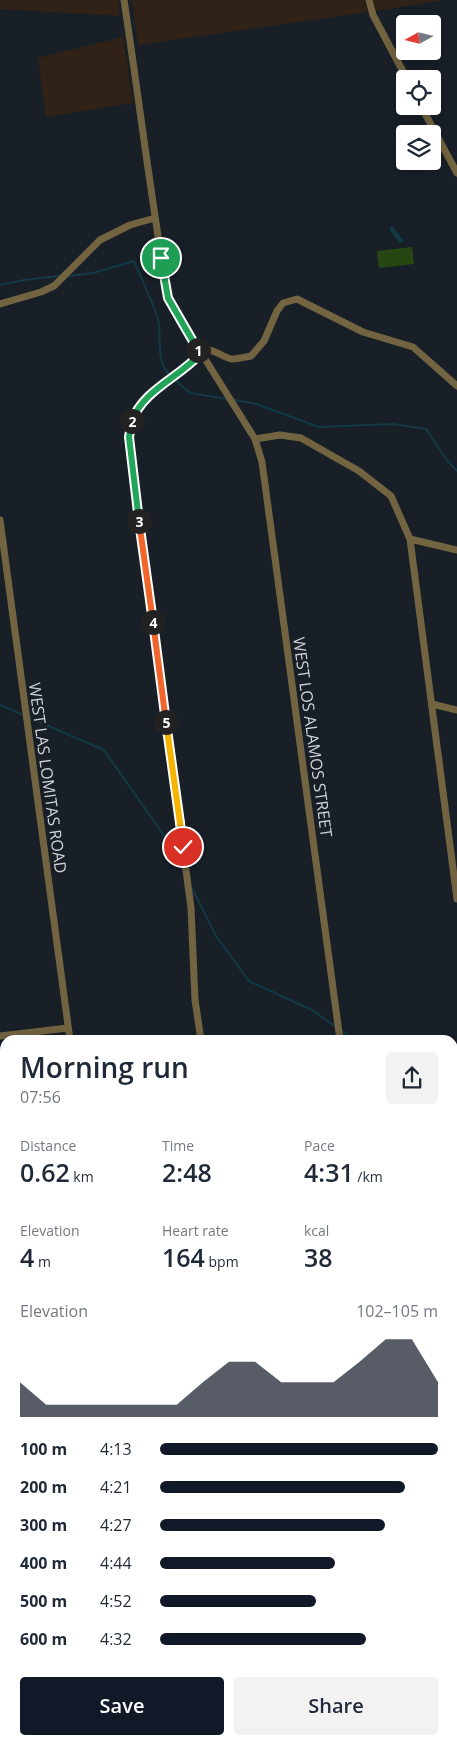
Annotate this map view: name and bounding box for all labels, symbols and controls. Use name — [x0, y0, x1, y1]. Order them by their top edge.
north arrow — [396, 15, 441, 60]
map controls — [396, 15, 441, 170]
button: locate — [396, 70, 441, 115]
button: layers — [396, 125, 441, 170]
pin — [140, 237, 182, 279]
icon: arrive — [147, 244, 175, 272]
pin: 1 — [186, 338, 210, 362]
text: 1 — [194, 341, 203, 360]
pin: 2 — [120, 408, 144, 434]
text: 2 — [128, 412, 137, 431]
pin: 3 — [126, 508, 152, 534]
text: 3 — [135, 512, 144, 531]
pin: 4 — [140, 610, 166, 634]
text: 4 — [149, 613, 158, 632]
street label: WEST LOS ALAMOS STREET — [288, 636, 338, 839]
street label: WEST LAS LOMITAS ROAD — [24, 681, 72, 875]
pin: 5 — [154, 710, 178, 734]
text: 5 — [162, 713, 171, 732]
pin — [162, 826, 204, 868]
icon: check — [169, 833, 197, 861]
text: Morning run — [20, 1048, 189, 1086]
button: share — [386, 1052, 438, 1104]
text: 07:56 — [20, 1086, 61, 1108]
text: Distance — [20, 1136, 76, 1155]
text: Time — [162, 1136, 194, 1155]
text: Pace — [304, 1136, 335, 1155]
text: 0.62 — [20, 1155, 70, 1189]
text: 2:48 — [162, 1155, 212, 1189]
text: 4:31 — [304, 1155, 354, 1189]
text: km — [70, 1167, 94, 1186]
text: /km — [354, 1167, 383, 1186]
text: Elevation — [20, 1221, 79, 1240]
text: Heart rate — [162, 1221, 229, 1240]
text: kcal — [304, 1221, 329, 1240]
text: 4 — [20, 1240, 34, 1274]
text: 164 — [162, 1240, 205, 1274]
text: 38 — [304, 1240, 333, 1274]
text: m — [34, 1252, 51, 1271]
text: bpm — [205, 1252, 239, 1271]
text: Elevation — [20, 1300, 88, 1322]
text: 102–105 m — [356, 1300, 438, 1322]
text: 100 m — [20, 1438, 67, 1460]
text: 4:13 — [100, 1438, 132, 1460]
text: 200 m — [20, 1476, 67, 1498]
text: 4:21 — [100, 1476, 132, 1498]
text: 300 m — [20, 1514, 67, 1536]
text: 4:27 — [100, 1514, 132, 1536]
text: 400 m — [20, 1552, 67, 1574]
text: 4:44 — [100, 1552, 132, 1574]
text: 500 m — [20, 1590, 67, 1612]
text: 4:52 — [100, 1590, 132, 1612]
text: 600 m — [20, 1628, 67, 1650]
text: 4:32 — [100, 1628, 132, 1650]
button: Save — [20, 1677, 224, 1735]
button: Share — [234, 1677, 438, 1735]

